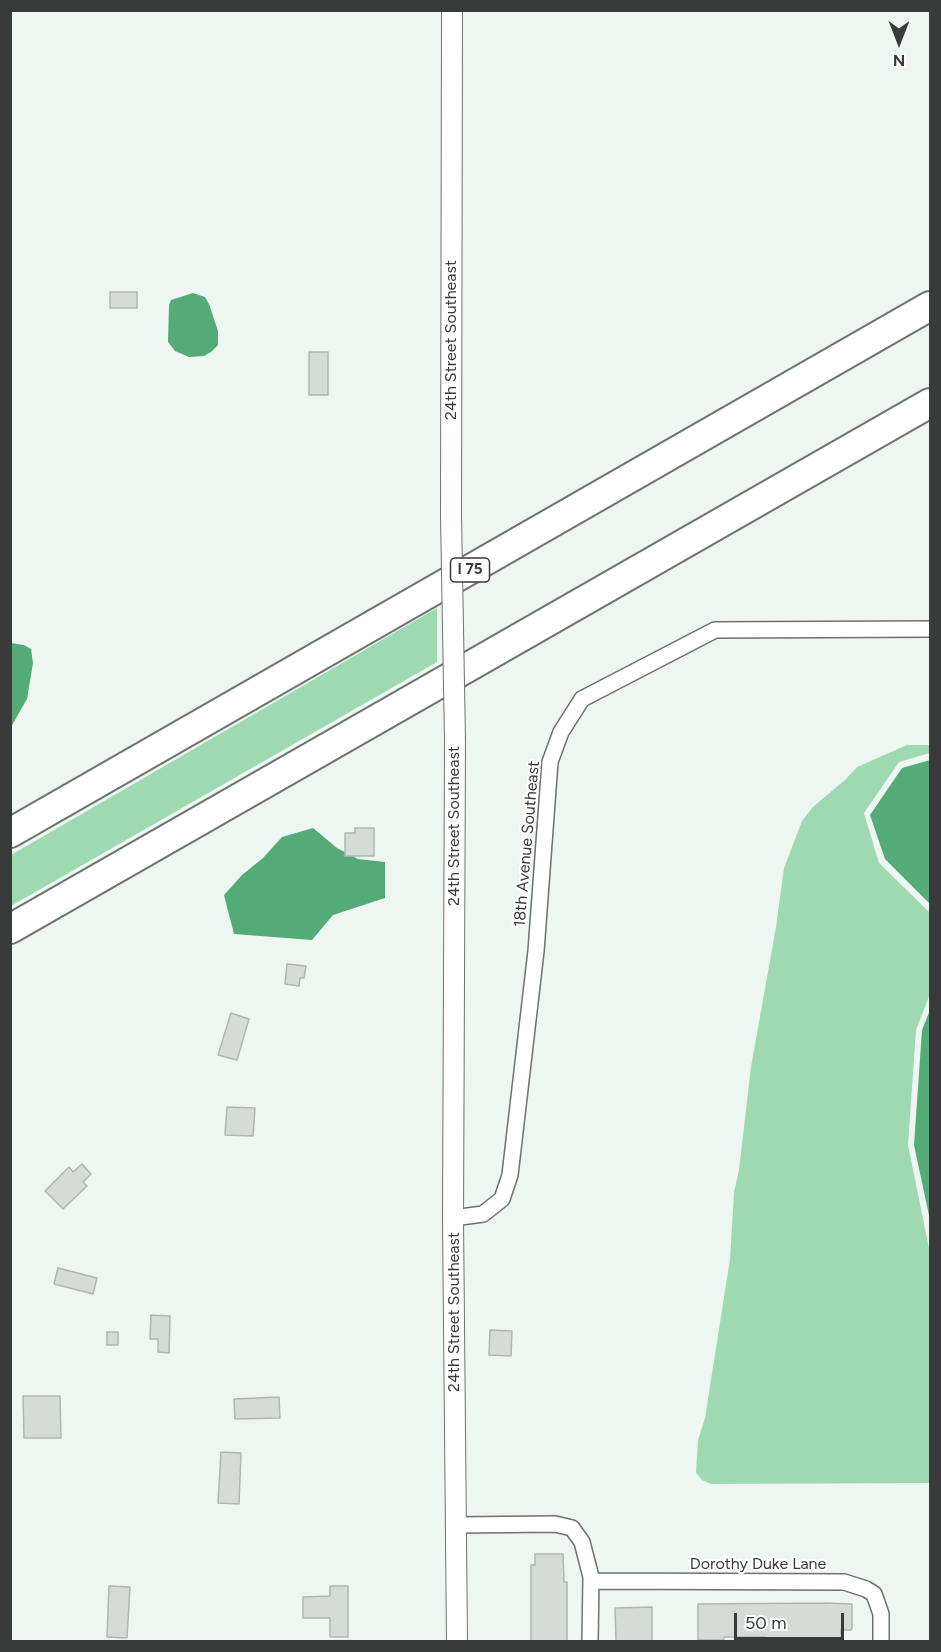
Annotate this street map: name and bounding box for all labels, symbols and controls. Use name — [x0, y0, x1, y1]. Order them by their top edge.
north arrow — [869, 12, 929, 72]
text: N — [893, 51, 905, 70]
street label: 24th Street Southeast — [441, 260, 461, 420]
road number: I 75 — [450, 558, 490, 582]
street label: 24th Street Southeast — [444, 746, 464, 906]
street label: 18th Avenue Southeast — [510, 760, 544, 928]
street label: 24th Street Southeast — [444, 1232, 464, 1392]
street label: Dorothy Duke Lane — [690, 1554, 826, 1574]
scale bar — [737, 1601, 846, 1639]
text: 50 m — [745, 1612, 787, 1634]

